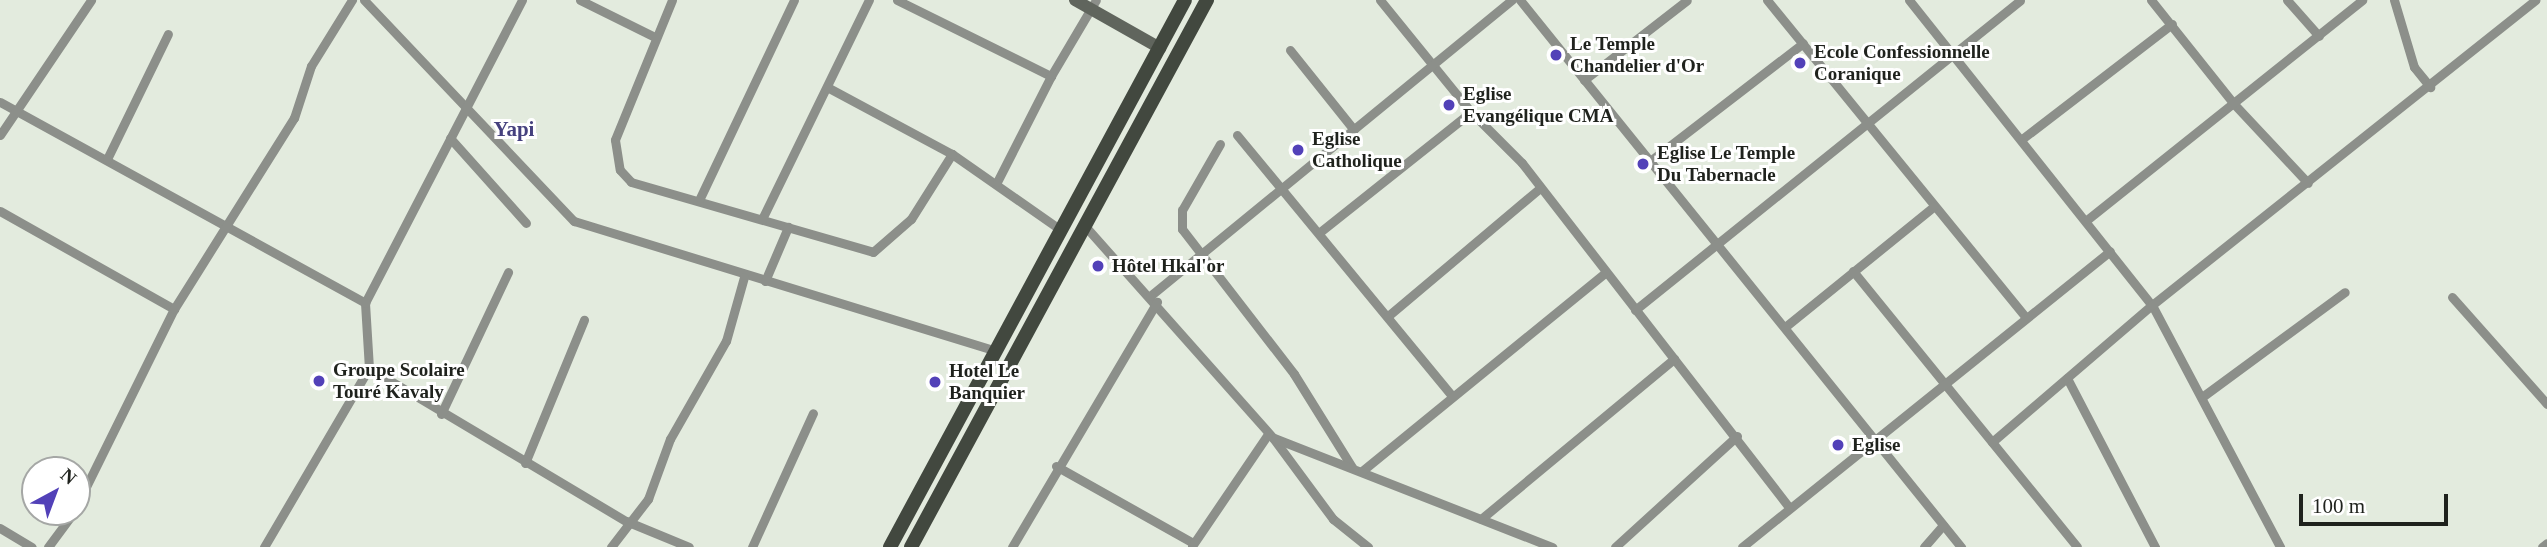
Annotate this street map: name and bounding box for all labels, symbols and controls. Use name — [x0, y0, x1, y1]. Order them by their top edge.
place label: Le Temple Chandelier d'Or — [1570, 33, 1705, 77]
place label: Ecole Confessionnelle Coranique — [1814, 41, 1990, 85]
marker: Le Temple Chandelier d'Or — [1548, 47, 1564, 63]
marker: Ecole Confessionnelle Coranique — [1792, 55, 1808, 71]
place label: Eglise Evangélique CMA — [1463, 83, 1613, 127]
marker: Eglise Evangélique CMA — [1441, 97, 1457, 113]
district label: Yapi — [494, 116, 534, 142]
place label: Eglise Catholique — [1312, 128, 1402, 172]
marker: Eglise Catholique — [1290, 142, 1306, 158]
place label: Eglise Le Temple Du Tabernacle — [1657, 142, 1796, 186]
marker: Eglise Le Temple Du Tabernacle — [1635, 156, 1651, 172]
place label: Hôtel Hkal'or — [1112, 255, 1224, 277]
marker: Hôtel Hkal'or — [1090, 258, 1106, 274]
place label: Groupe Scolaire Touré Kavaly — [333, 359, 465, 403]
place label: Hotel Le Banquier — [949, 360, 1025, 404]
marker: Groupe Scolaire Touré Kavaly — [311, 373, 327, 389]
marker: Hotel Le Banquier — [927, 374, 943, 390]
place label: Eglise — [1852, 434, 1901, 456]
marker: Eglise — [1830, 437, 1846, 453]
north arrow — [21, 456, 91, 526]
text: N — [57, 464, 81, 489]
scale bar — [2302, 480, 2451, 524]
text: 100 m — [2312, 494, 2365, 518]

